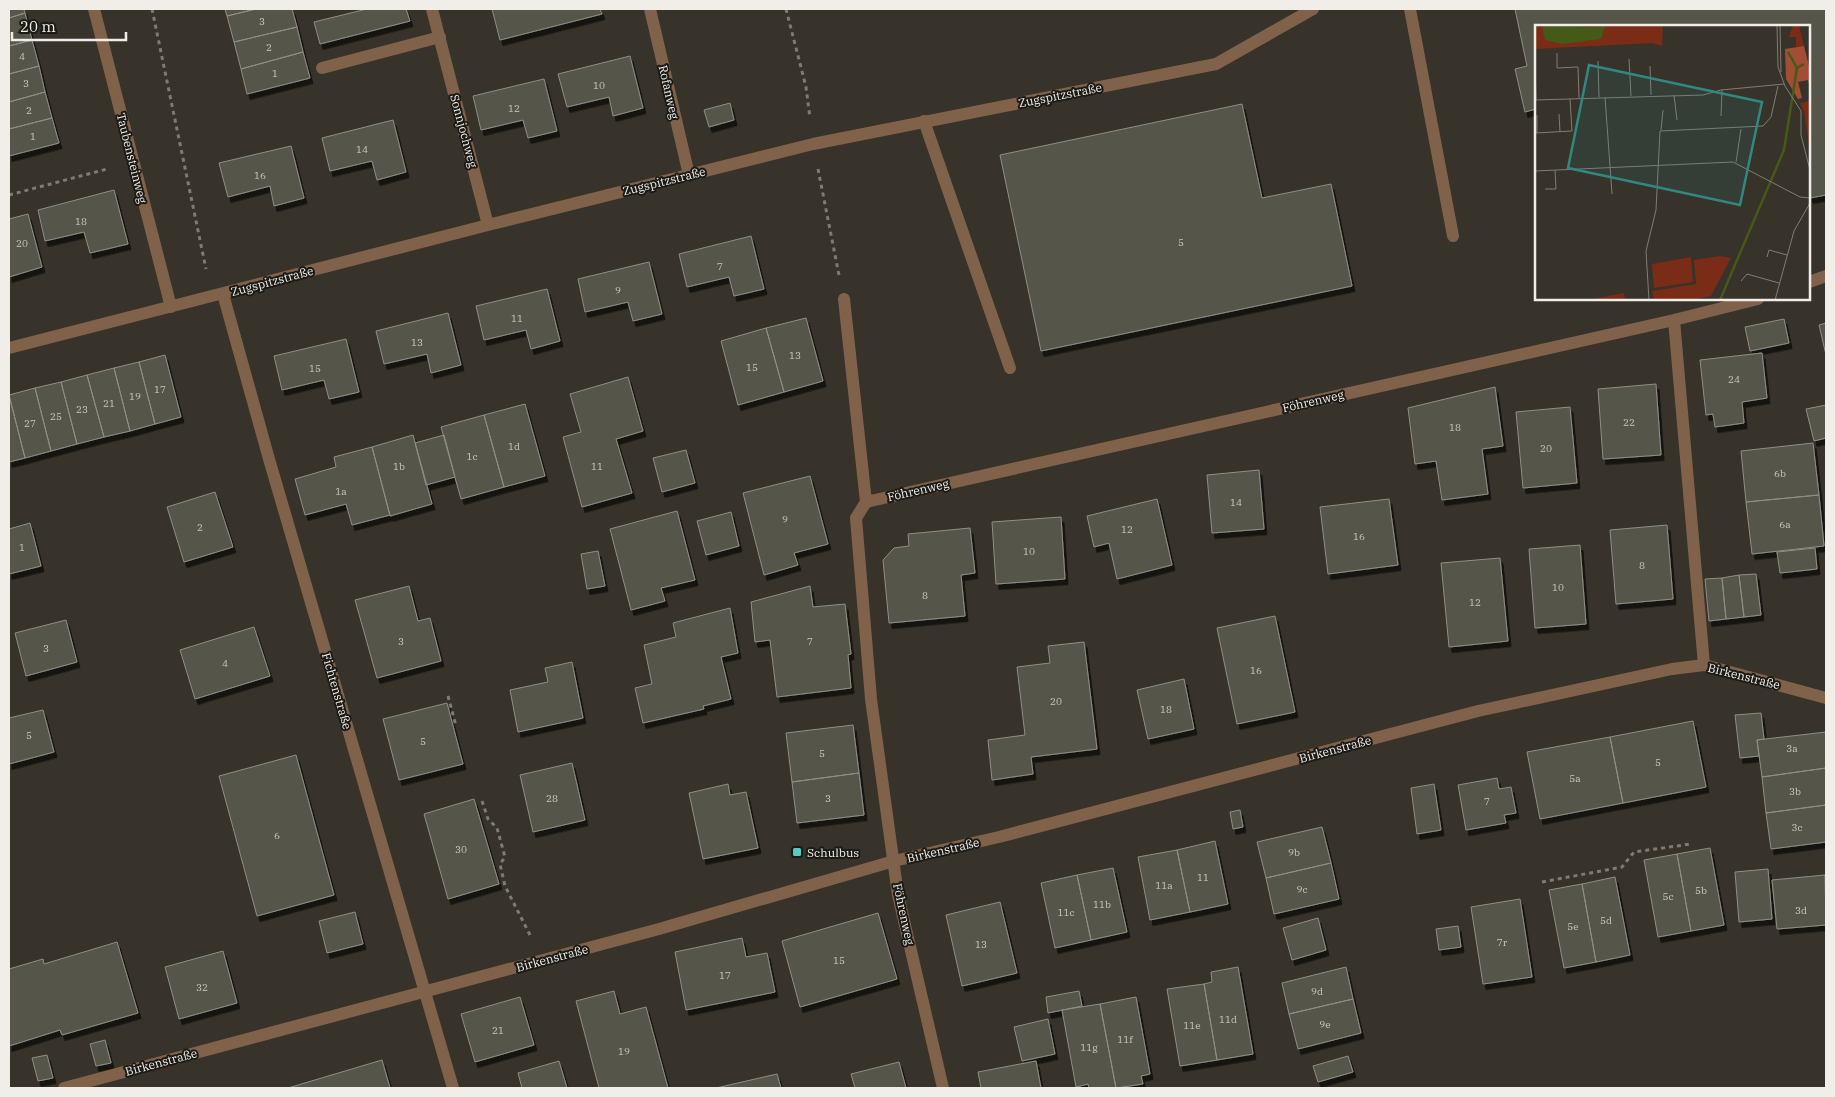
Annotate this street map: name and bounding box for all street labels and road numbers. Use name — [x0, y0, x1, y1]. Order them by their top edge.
street label: Rofanweg — [656, 64, 683, 121]
street label: Zugspitzstraße — [1017, 80, 1103, 110]
street label: Sonnjochweg — [447, 93, 481, 170]
street label: Taubensteinweg — [114, 111, 151, 205]
street label: Zugspitzstraße — [621, 163, 707, 199]
street label: Zugspitzstraße — [229, 263, 315, 299]
street label: Föhrenweg — [1281, 387, 1346, 415]
street label: Föhrenweg — [886, 476, 951, 504]
street label: Fichtenstraße — [319, 651, 355, 731]
street label: Birkenstraße — [1706, 660, 1782, 692]
street label: Birkenstraße — [1297, 732, 1373, 766]
street label: Birkenstraße — [905, 834, 981, 866]
street label: Föhrenweg — [890, 882, 918, 947]
street label: Birkenstraße — [514, 941, 590, 975]
street label: Birkenstraße — [123, 1045, 199, 1079]

